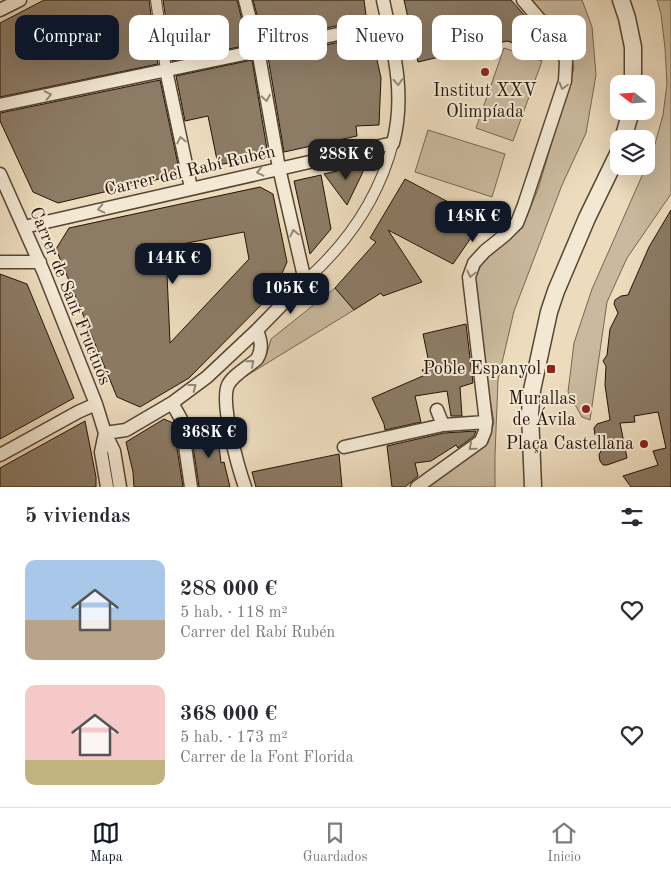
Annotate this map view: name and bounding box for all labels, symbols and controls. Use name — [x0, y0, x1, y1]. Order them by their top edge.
chip: Comprar — [15, 15, 119, 60]
chip: Alquilar — [129, 15, 229, 60]
chip: Filtros — [239, 15, 327, 60]
chip: Nuevo — [337, 15, 422, 60]
chip: Piso — [432, 15, 502, 60]
chip: Casa — [512, 15, 586, 60]
marker: Institut XXV Olimpíada — [479, 66, 491, 78]
north arrow — [610, 75, 655, 120]
map controls — [610, 75, 655, 175]
one-way arrow — [393, 78, 404, 86]
one-way arrow — [558, 81, 569, 90]
place label: Institut XXV Olimpíada — [433, 82, 537, 121]
one-way arrow — [43, 90, 52, 101]
one-way arrow — [261, 93, 271, 102]
button: layers — [610, 130, 655, 175]
one-way arrow — [177, 136, 187, 145]
pin: 288K € — [305, 138, 387, 181]
street label: Carrer del Rabí Rubén — [103, 143, 277, 199]
text: 288K € — [319, 147, 373, 163]
one-way arrow — [255, 166, 264, 177]
pin: 148K € — [432, 200, 514, 243]
one-way arrow — [97, 203, 106, 214]
street label: Carrer de Sant Fructuós — [26, 205, 114, 388]
text: 148K € — [446, 209, 500, 225]
one-way arrow — [289, 229, 300, 238]
pin: 144K € — [132, 242, 214, 285]
text: 144K € — [146, 251, 200, 267]
one-way arrow — [466, 270, 477, 278]
pin: 105K € — [250, 272, 332, 315]
text: 105K € — [264, 281, 318, 297]
one-way arrow — [246, 360, 255, 369]
place label: Poble Espanyol — [423, 360, 541, 378]
marker: Poble Espanyol — [545, 363, 557, 375]
one-way arrow — [187, 384, 197, 393]
place label: Murallas de Ávila — [509, 390, 576, 429]
marker: Murallas de Ávila — [580, 403, 592, 415]
pin: 368K € — [168, 416, 250, 459]
text: 368K € — [182, 425, 236, 441]
place label: Plaça Castellana — [506, 435, 634, 453]
marker: Plaça Castellana — [638, 438, 650, 450]
one-way arrow — [469, 442, 478, 450]
icon: filters — [618, 503, 646, 531]
text: 5 viviendas — [25, 506, 130, 527]
text: 288 000 € — [180, 579, 277, 600]
icon: home — [65, 580, 125, 640]
icon: heart — [618, 596, 646, 624]
text: 5 hab. · 118 m² — [180, 605, 288, 621]
text: Carrer del Rabí Rubén — [180, 625, 335, 641]
text: 368 000 € — [180, 704, 277, 725]
icon: home — [65, 705, 125, 765]
icon: heart — [618, 721, 646, 749]
text: 5 hab. · 173 m² — [180, 730, 288, 746]
text: Carrer de la Font Florida — [180, 750, 354, 766]
tab: Mapa — [90, 819, 123, 866]
tab: Guardados — [303, 819, 367, 866]
tab: Inicio — [547, 819, 581, 866]

